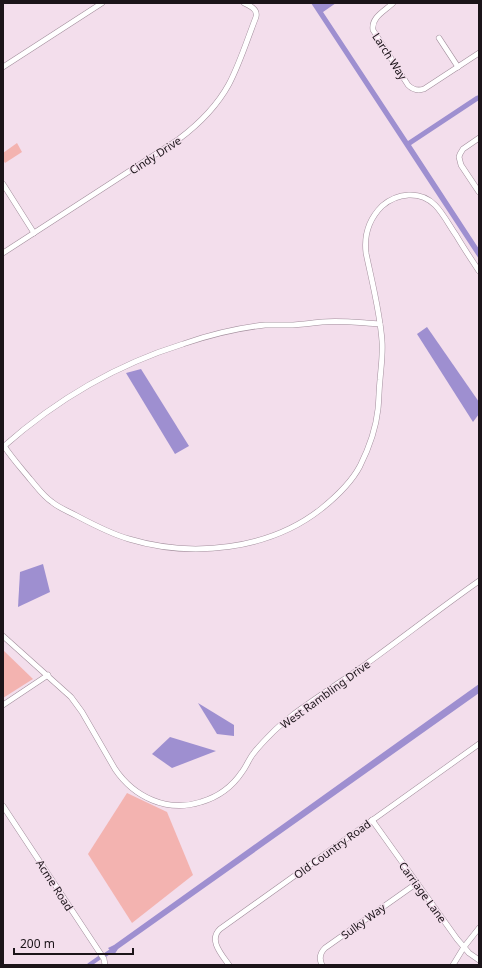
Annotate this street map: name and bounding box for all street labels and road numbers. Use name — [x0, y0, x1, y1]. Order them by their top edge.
street label: Larch Way — [369, 30, 411, 83]
street label: Cindy Drive — [126, 133, 184, 177]
street label: West Rambling Drive — [277, 656, 373, 732]
street label: Old Country Road — [291, 816, 373, 882]
street label: Acme Road — [33, 857, 77, 913]
street label: Carriage Lane — [396, 858, 450, 926]
street label: Sulky Way — [338, 899, 389, 942]

